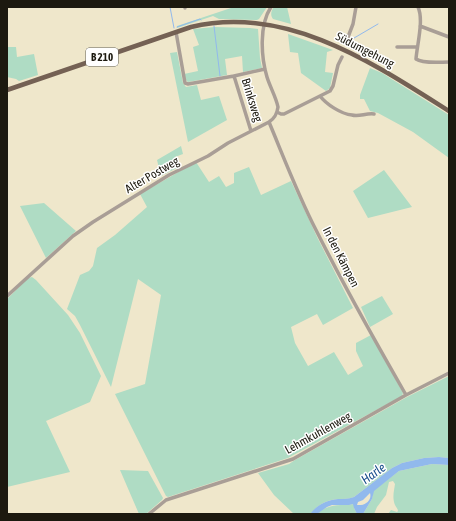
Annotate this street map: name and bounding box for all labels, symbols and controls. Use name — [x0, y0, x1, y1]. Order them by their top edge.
street label: Südumgehung — [333, 29, 397, 71]
road number: B 210 — [86, 48, 118, 66]
street label: Brinksweg — [239, 76, 266, 124]
street label: Alter Postweg — [123, 154, 182, 196]
street label: In den Kämpen — [320, 224, 362, 290]
street label: Lehmkuhlenweg — [282, 409, 354, 457]
water label: Harle — [358, 459, 389, 487]

